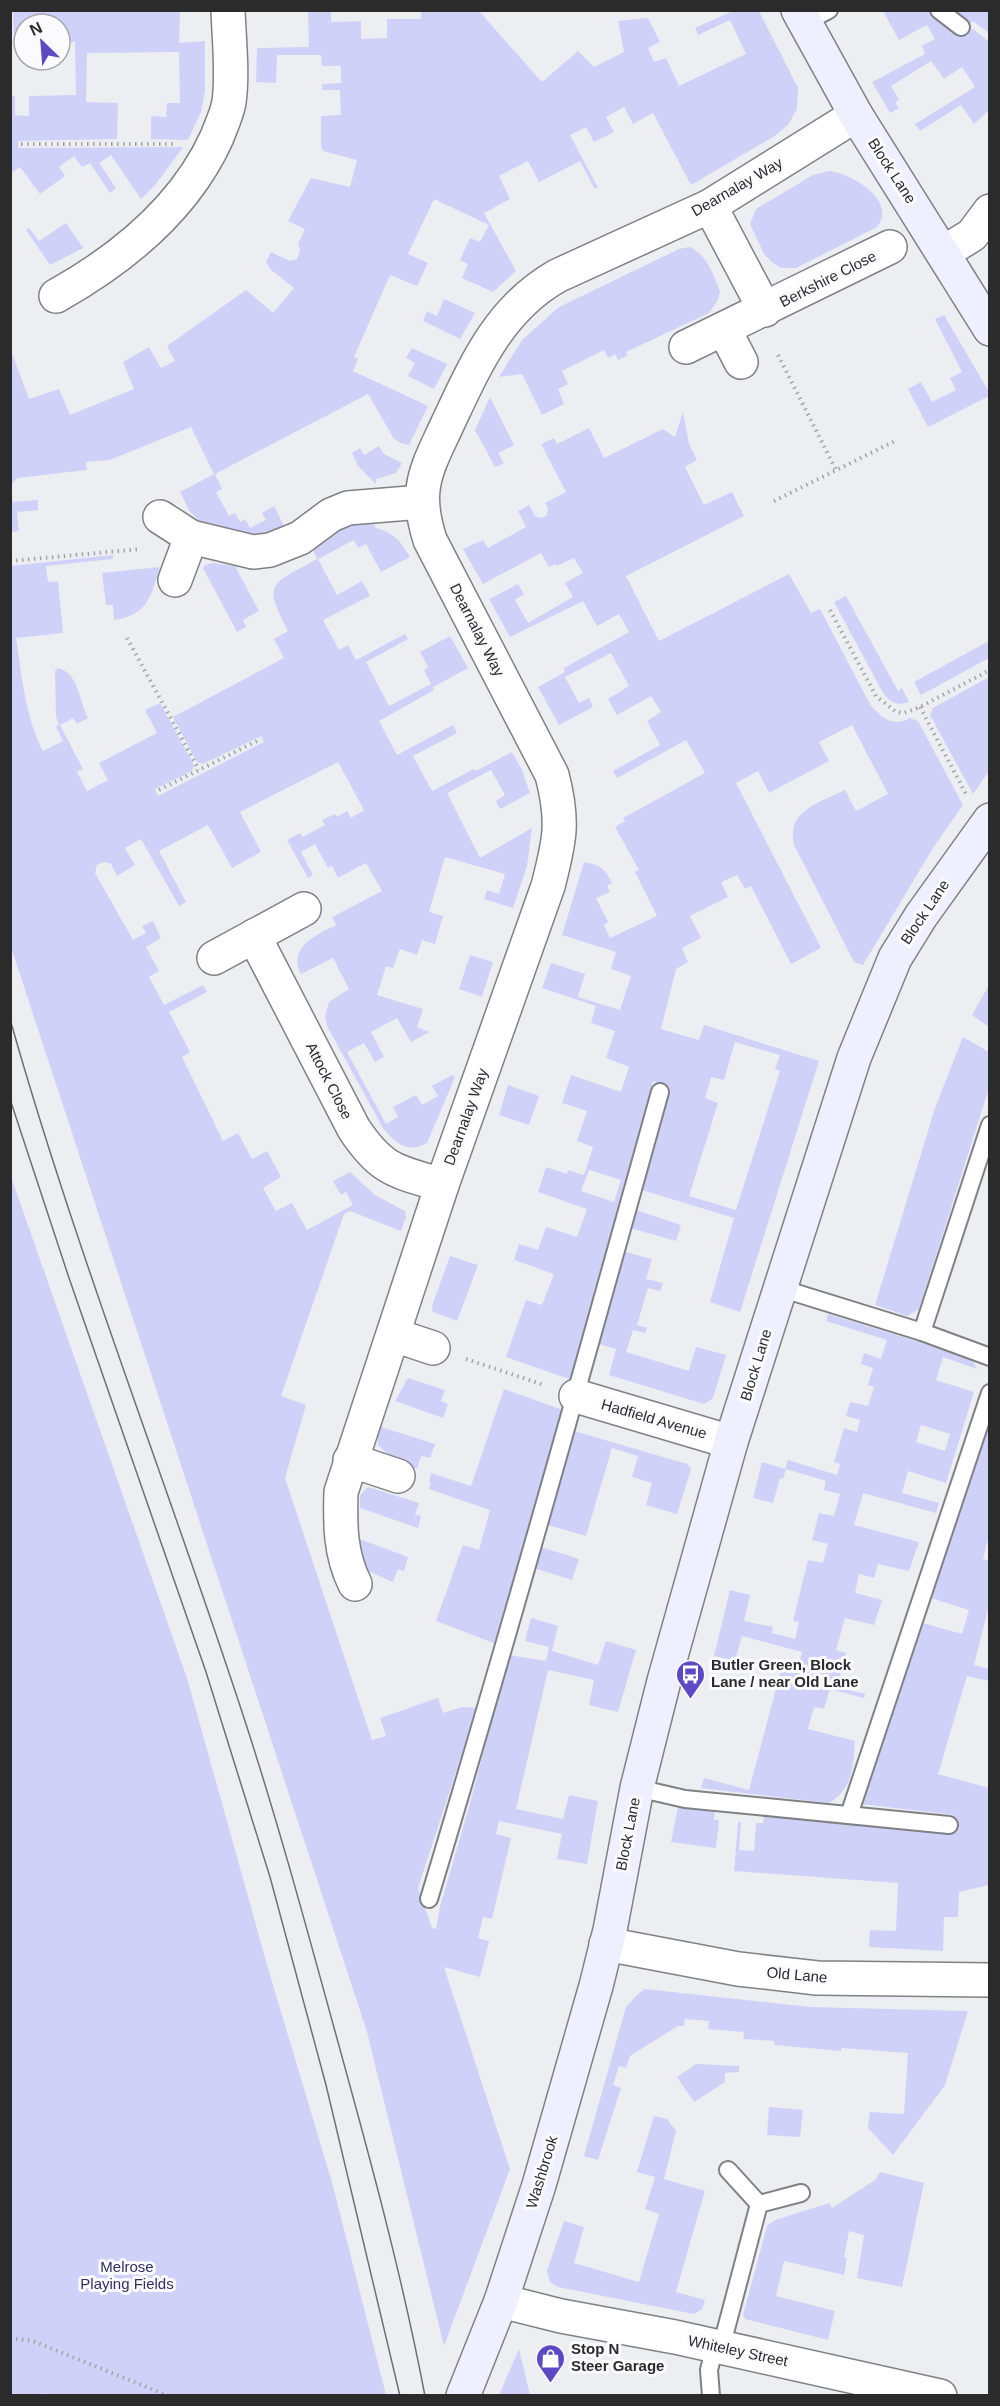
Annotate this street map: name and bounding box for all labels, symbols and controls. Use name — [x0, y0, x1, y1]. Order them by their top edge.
north arrow — [12, 12, 72, 72]
text: N — [27, 19, 45, 39]
street label: Block Lane — [865, 135, 920, 206]
street label: Dearnalay Way — [688, 153, 786, 219]
street label: Berkshire Close — [777, 247, 879, 310]
street label: Dearnalay Way — [447, 580, 508, 680]
street label: Block Lane — [897, 876, 952, 947]
street label: Attock Close — [303, 1039, 356, 1122]
street label: Dearnalay Way — [440, 1066, 491, 1168]
street label: Block Lane — [737, 1327, 775, 1403]
street label: Hadfield Avenue — [599, 1395, 709, 1442]
place label: Butler Green, Block Lane / near Old Lane — [711, 1656, 859, 1690]
bus stop icon: Butler Green, Block Lane / near Old Lane — [674, 1658, 706, 1700]
street label: Block Lane — [612, 1796, 643, 1872]
street label: Old Lane — [766, 1963, 828, 1986]
street label: Washbrook — [522, 2133, 561, 2210]
park label: Melrose Playing Fields — [80, 2258, 174, 2292]
street label: Whiteley Street — [687, 2332, 790, 2370]
place label: Stop N Steer Garage — [571, 2340, 664, 2374]
shop icon: Stop N Steer Garage — [534, 2342, 566, 2384]

